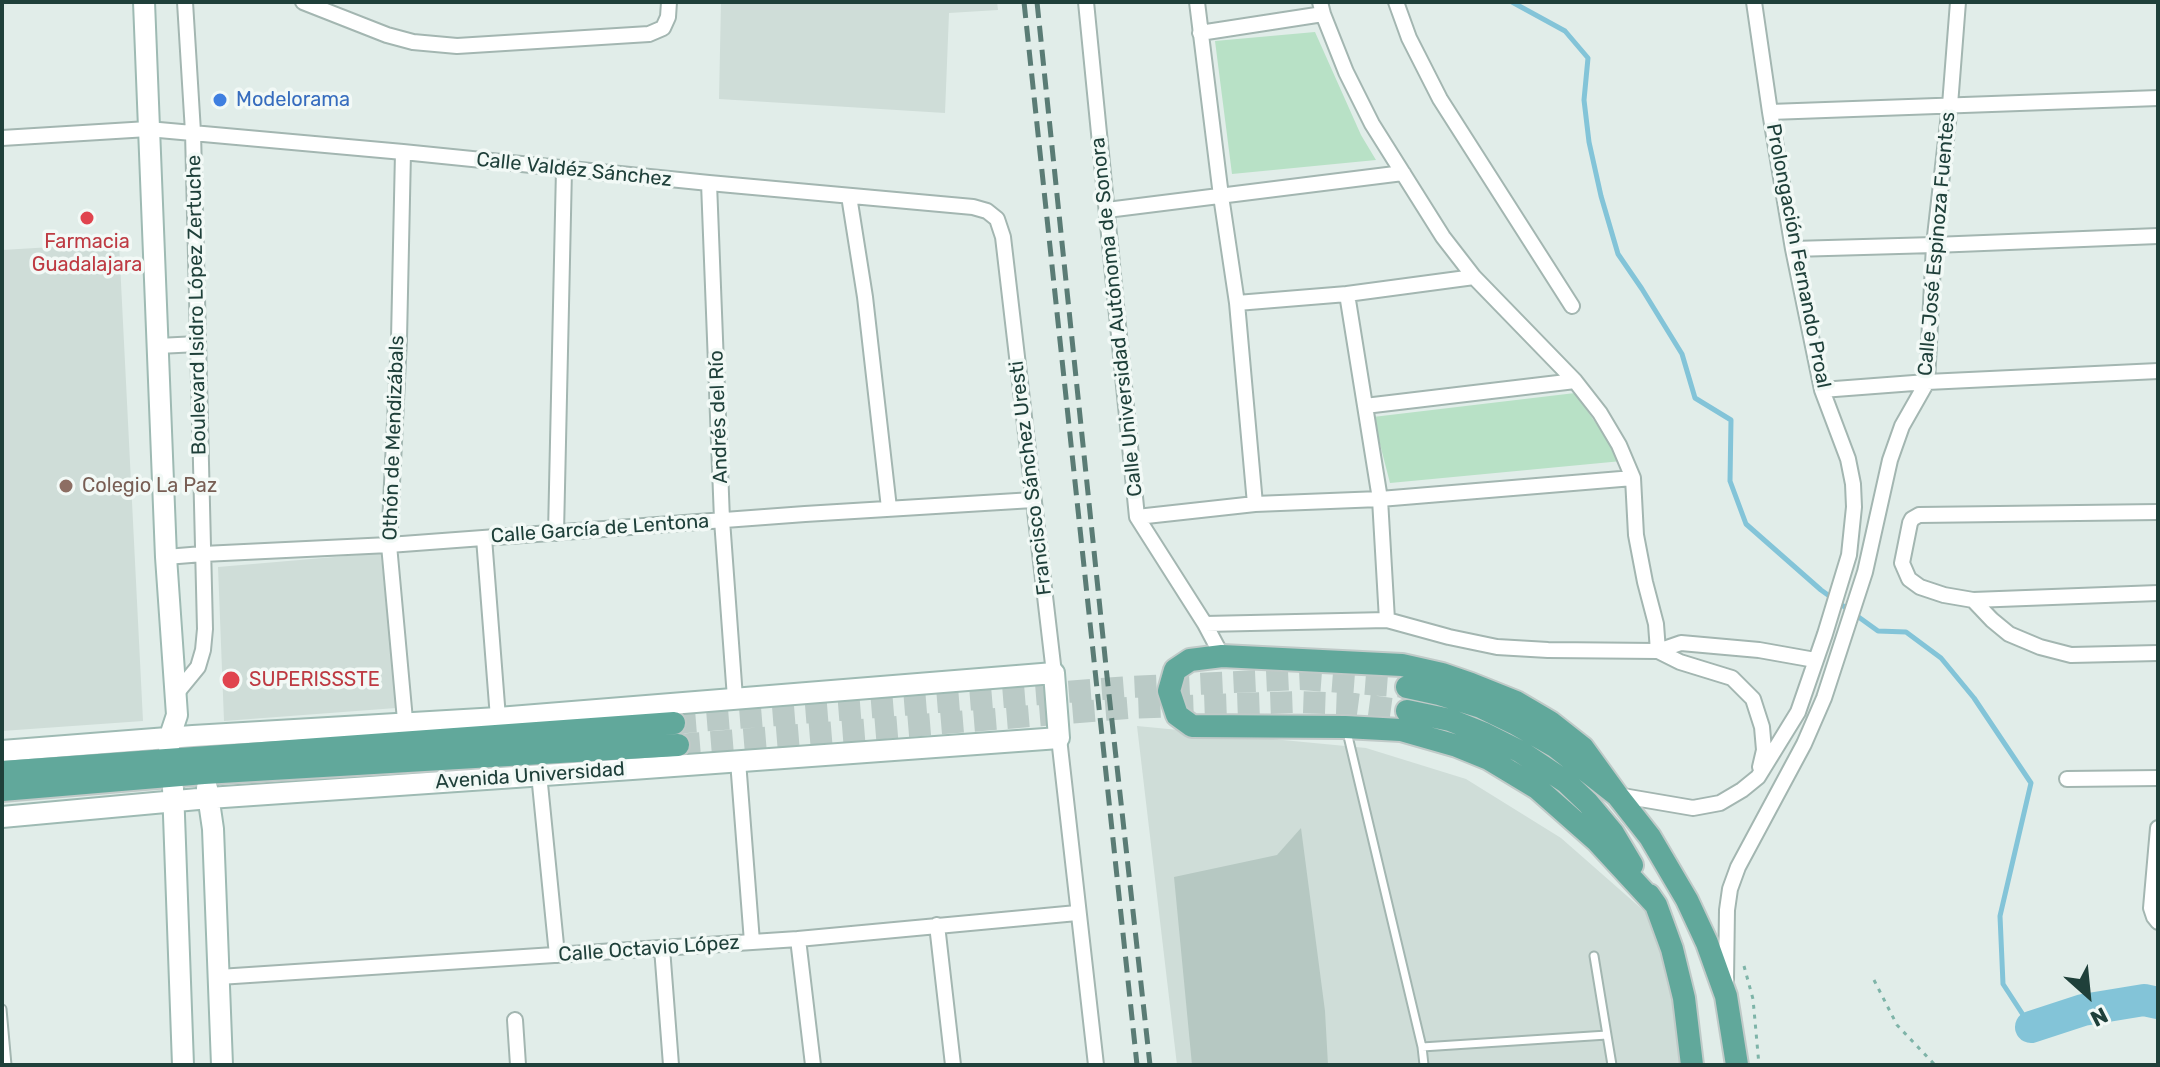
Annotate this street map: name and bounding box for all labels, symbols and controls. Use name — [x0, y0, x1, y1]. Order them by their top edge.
place label: Modelorama — [236, 88, 350, 112]
marker: Modelorama — [211, 91, 229, 109]
street label: Calle José Espinoza Fuentes — [1913, 111, 1961, 377]
street label: Prolongación Fernando Proal — [1761, 122, 1835, 390]
street label: Calle Universidad Autónoma de Sonora — [1086, 136, 1148, 498]
street label: Calle Valdéz Sánchez — [475, 148, 673, 192]
street label: Boulevard Isidro López Zertuche — [182, 155, 212, 455]
marker: Farmacia Guadalajara — [78, 209, 96, 227]
place label: Farmacia Guadalajara — [32, 230, 142, 277]
street label: Othón de Mendizábals — [378, 335, 410, 541]
street label: Andrés del Río — [705, 350, 733, 484]
street label: Francisco Sánchez Uresti — [1005, 359, 1057, 597]
place label: Colegio La Paz — [82, 474, 217, 498]
marker: Colegio La Paz — [57, 477, 75, 495]
street label: Calle García de Lentona — [490, 509, 710, 549]
place label: SUPERISSSTE — [249, 668, 380, 692]
marker: SUPERISSSTE — [220, 669, 242, 691]
street label: Avenida Universidad — [434, 757, 626, 795]
street label: Calle Octavio López — [558, 931, 740, 967]
north arrow — [2048, 955, 2128, 1035]
text: N — [2086, 1001, 2112, 1032]

